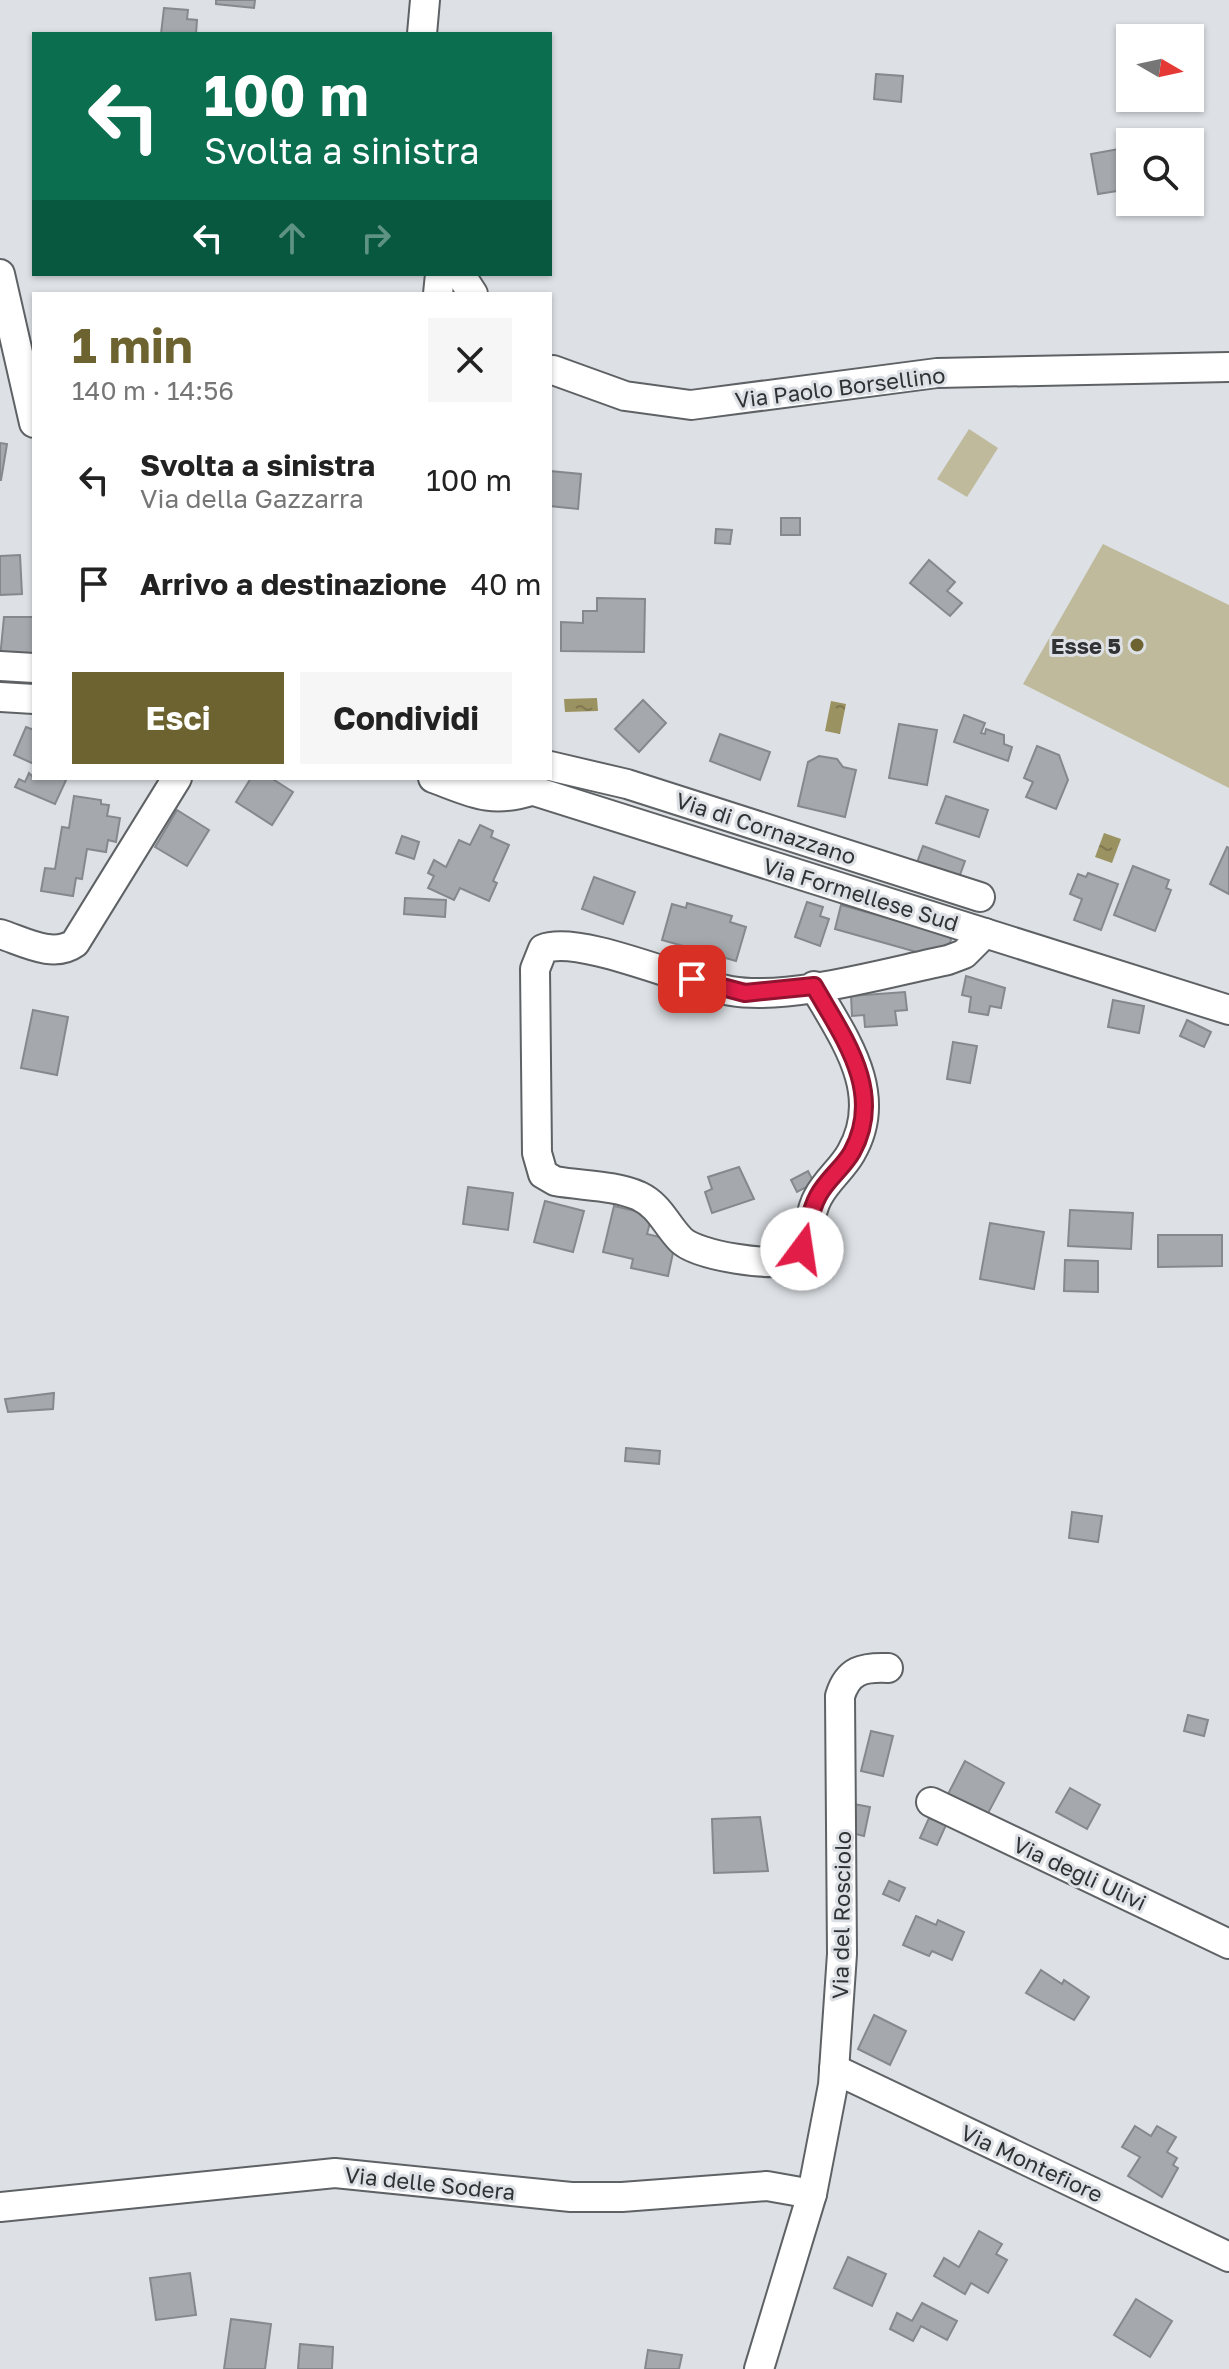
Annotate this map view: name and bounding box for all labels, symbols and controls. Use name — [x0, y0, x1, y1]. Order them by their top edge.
north arrow — [1116, 24, 1204, 112]
map controls — [1116, 24, 1204, 216]
text: 100 m — [204, 61, 369, 128]
icon: left — [72, 64, 176, 168]
button: search — [1116, 128, 1204, 216]
text: Svolta a sinistra — [204, 129, 480, 172]
icon: left — [186, 216, 230, 260]
icon: ahead — [270, 216, 314, 260]
icon: right — [354, 216, 398, 260]
text: 1 min — [72, 316, 193, 374]
button: close — [428, 318, 512, 402]
street label: Via Paolo Borsellino — [733, 361, 947, 413]
text: 140 m · 14:56 — [72, 375, 234, 406]
text: Svolta a sinistra — [140, 447, 375, 483]
icon: left — [72, 458, 116, 502]
text: 100 m — [426, 462, 512, 498]
text: Via della Gazzarra — [140, 483, 364, 514]
icon: arrive — [72, 562, 116, 606]
text: Arrivo a destinazione — [140, 566, 447, 602]
text: 40 m — [471, 566, 542, 602]
place label: Esse 5 — [1051, 632, 1121, 659]
marker: Esse 5 — [1128, 636, 1146, 654]
button: Esci — [72, 672, 284, 764]
button: Condividi — [300, 672, 512, 764]
street label: Via di Cornazzano — [672, 786, 860, 870]
street label: Via Formellese Sud — [760, 851, 962, 937]
pin — [658, 945, 726, 1013]
icon: arrive — [670, 957, 714, 1001]
position arrow — [760, 1207, 844, 1291]
street label: Via degli Ulivi — [1009, 1830, 1151, 1916]
street label: Via del Rosciolo — [826, 1831, 856, 1999]
street label: Via Montefiore — [957, 2118, 1107, 2208]
street label: Via delle Sodera — [343, 2161, 517, 2205]

